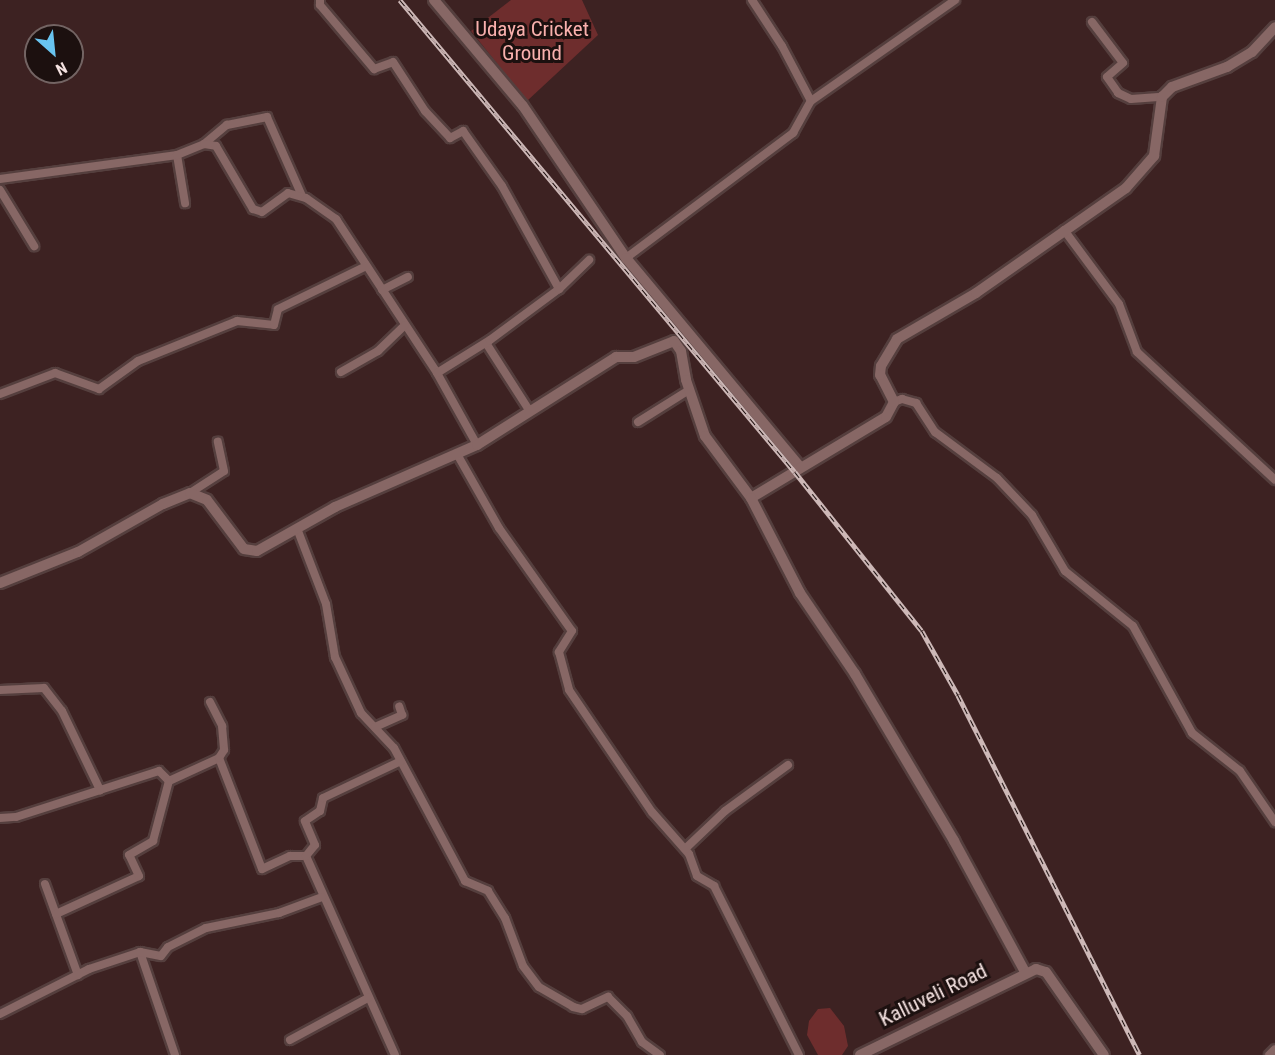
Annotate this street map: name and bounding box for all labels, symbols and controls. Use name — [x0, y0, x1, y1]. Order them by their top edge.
park label: Udaya Cricket Ground — [475, 16, 589, 66]
north arrow — [24, 24, 84, 84]
text: N — [53, 58, 70, 79]
street label: Kalluveli Road — [875, 958, 991, 1032]

